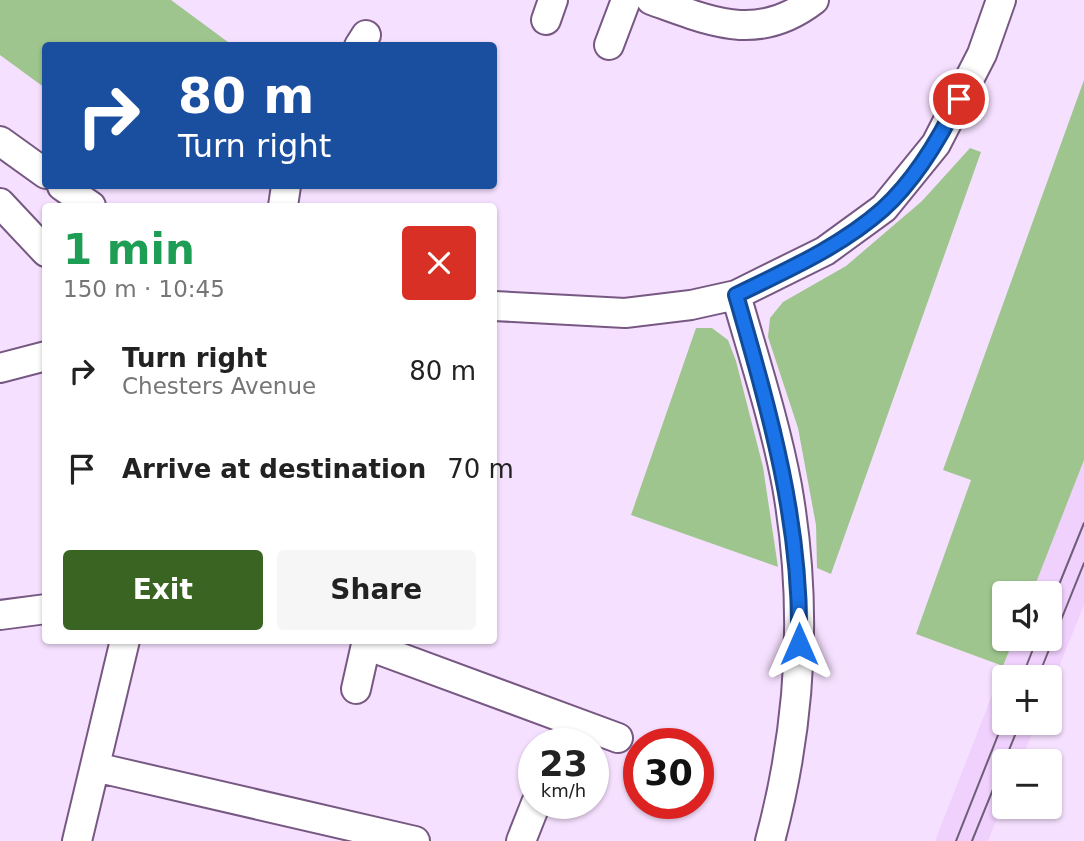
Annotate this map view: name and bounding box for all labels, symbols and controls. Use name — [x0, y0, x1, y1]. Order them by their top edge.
text: 80 m — [178, 68, 314, 125]
pin — [929, 69, 989, 129]
icon: right — [63, 70, 154, 161]
icon: arrive — [940, 80, 978, 118]
text: Turn right — [178, 127, 331, 165]
text: 1 min — [63, 225, 195, 274]
button: close — [402, 226, 476, 300]
text: 150 m · 10:45 — [63, 276, 225, 302]
text: Turn right — [122, 343, 267, 373]
icon: right — [63, 352, 101, 390]
text: 80 m — [409, 356, 476, 386]
text: Chesters Avenue — [122, 373, 316, 399]
icon: arrive — [63, 450, 101, 488]
text: Arrive at destination — [122, 454, 426, 484]
text: 70 m — [447, 454, 514, 484]
button: Exit — [63, 550, 263, 630]
button: Share — [277, 550, 476, 630]
map controls — [992, 581, 1062, 819]
button: sound — [992, 581, 1062, 651]
position arrow — [762, 607, 836, 681]
button: + — [992, 665, 1062, 735]
speed limit sign: 30 — [623, 728, 714, 819]
text: 23 — [539, 744, 588, 784]
button: − — [992, 749, 1062, 819]
text: km/h — [541, 780, 586, 801]

